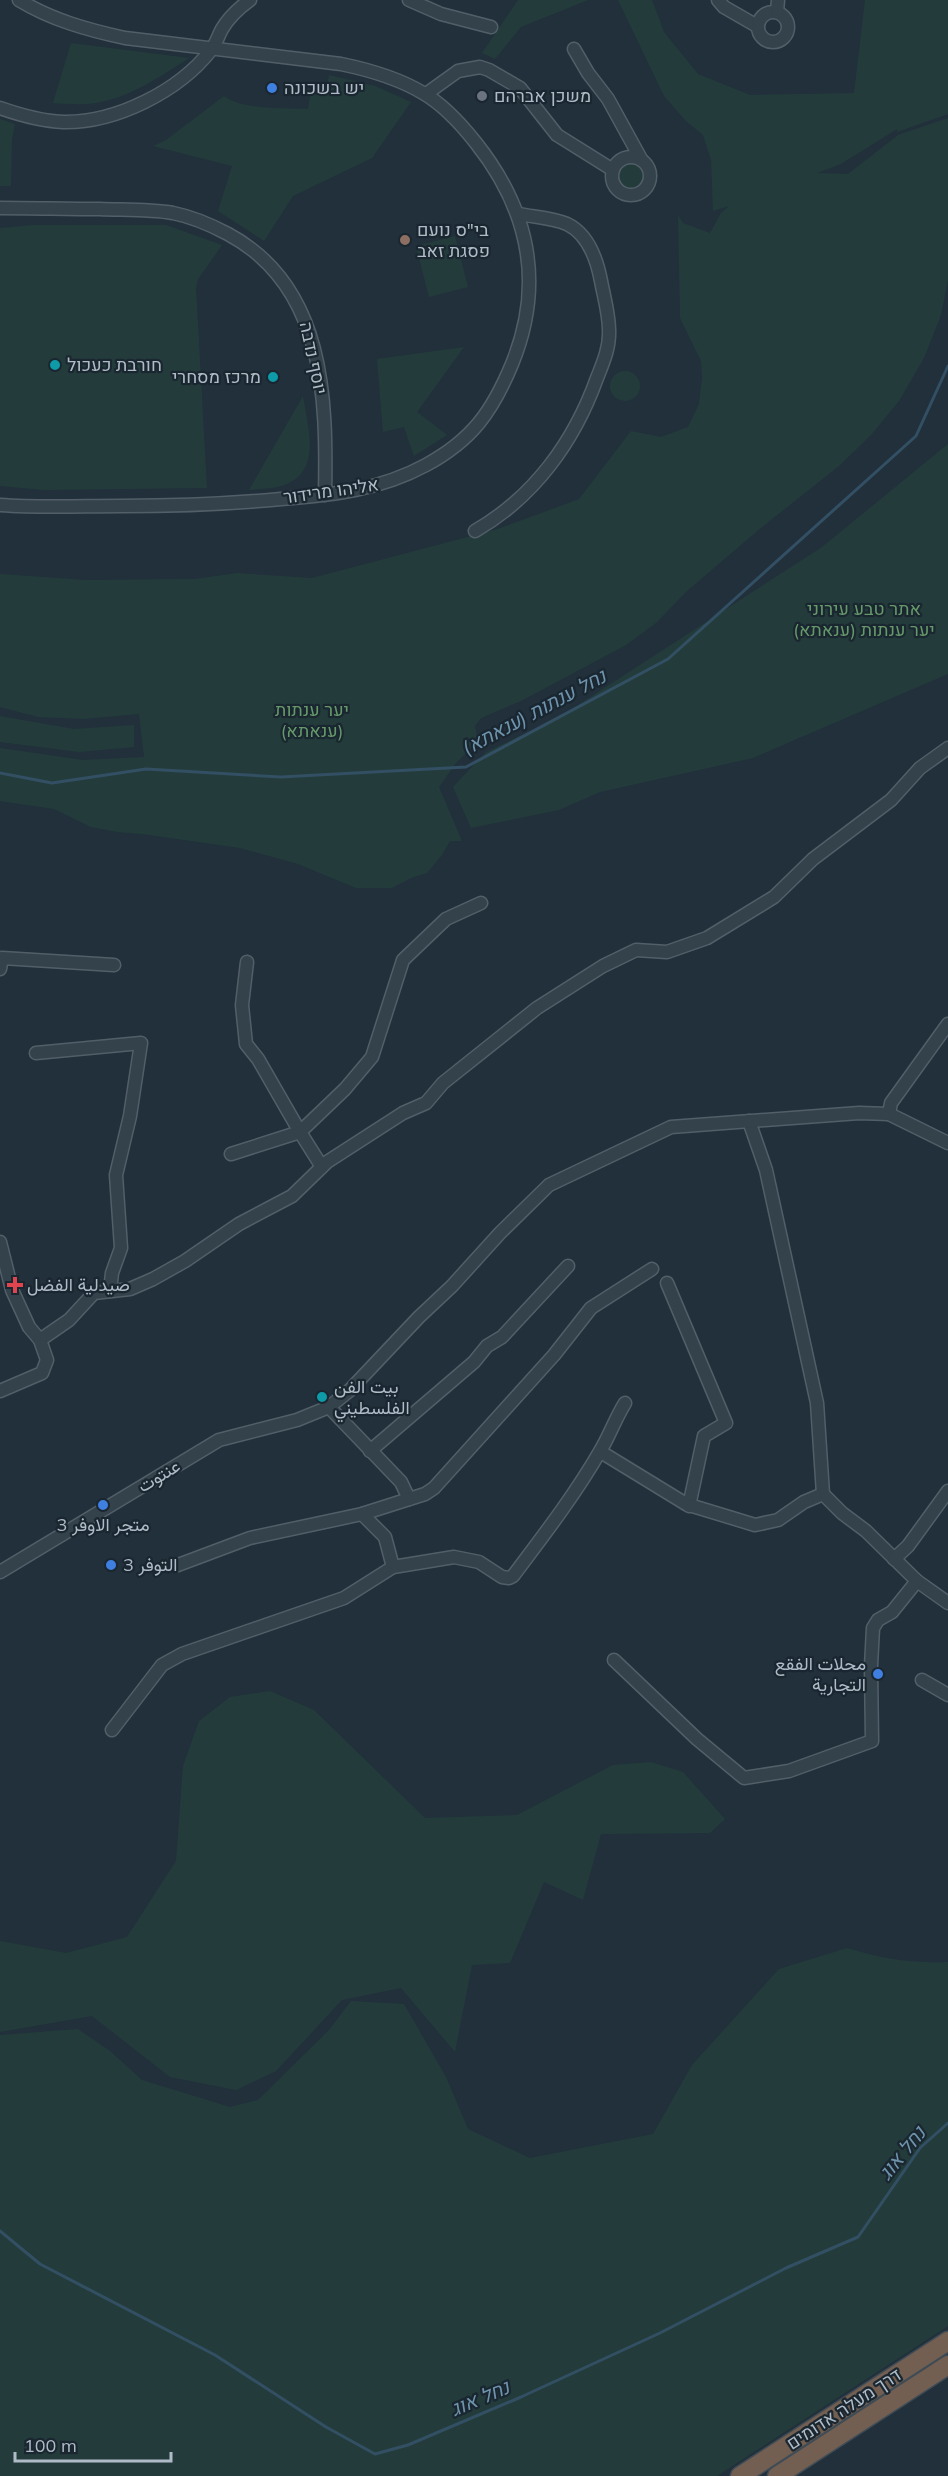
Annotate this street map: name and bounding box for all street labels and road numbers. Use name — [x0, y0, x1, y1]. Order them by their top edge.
street label: יוסף נדבה — [295, 320, 332, 396]
street label: אליהו מרידור — [282, 472, 380, 509]
street label: عنتوت — [133, 1454, 184, 1497]
street label: דרך מעלה אדומים — [782, 2363, 906, 2454]

